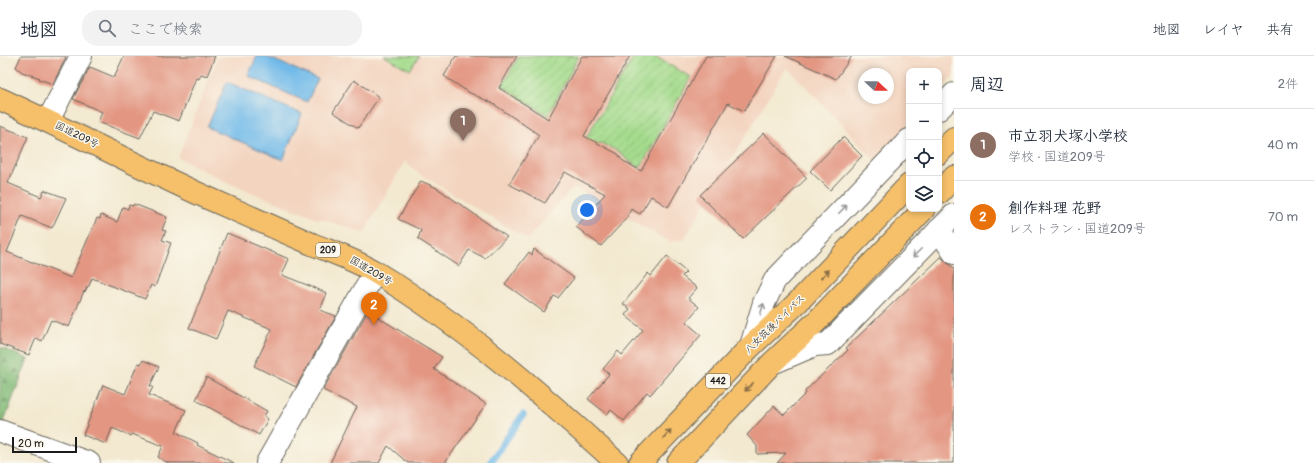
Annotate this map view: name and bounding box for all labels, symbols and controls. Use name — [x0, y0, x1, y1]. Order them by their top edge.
search box — [82, 10, 362, 46]
icon: search — [96, 17, 118, 39]
text: 地図 — [20, 18, 58, 42]
text: ここで検索 — [128, 20, 203, 39]
text: 地図 — [1153, 21, 1181, 38]
text: レイヤ — [1203, 21, 1244, 38]
text: 共有 — [1266, 21, 1294, 38]
north arrow — [858, 68, 894, 104]
map controls — [906, 68, 942, 212]
button: + — [906, 68, 942, 104]
text: 周辺 — [970, 74, 1004, 95]
text: 2件 — [1278, 76, 1298, 92]
button: − — [906, 104, 942, 140]
pin: 1 — [450, 108, 476, 141]
street label: 国道209号 — [53, 119, 101, 151]
text: 市立羽犬塚小学校 — [1008, 127, 1128, 146]
text: 1 — [980, 137, 986, 153]
text: 40 m — [1267, 137, 1298, 153]
button: locate — [906, 140, 942, 176]
text: 学校 · 国道209号 — [1008, 149, 1106, 165]
button: layers — [906, 176, 942, 212]
text: 創作料理 花野 — [1008, 199, 1101, 218]
your location — [577, 200, 597, 220]
one-way arrow — [838, 204, 848, 214]
text: 2 — [979, 209, 987, 225]
text: 70 m — [1268, 209, 1298, 225]
text: レストラン · 国道209号 — [1008, 221, 1146, 237]
road number: 209 — [316, 243, 340, 257]
one-way arrow — [912, 248, 922, 258]
street label: 国道209号 — [347, 254, 395, 288]
one-way arrow — [820, 269, 829, 279]
pin: 2 — [361, 292, 387, 325]
street label: 八女筑後バイパス — [742, 292, 808, 356]
one-way arrow — [759, 303, 766, 316]
road number: 442 — [706, 374, 730, 388]
one-way arrow — [744, 382, 754, 392]
one-way arrow — [662, 429, 671, 439]
scale bar — [12, 435, 77, 454]
text: 20 m — [18, 437, 44, 450]

